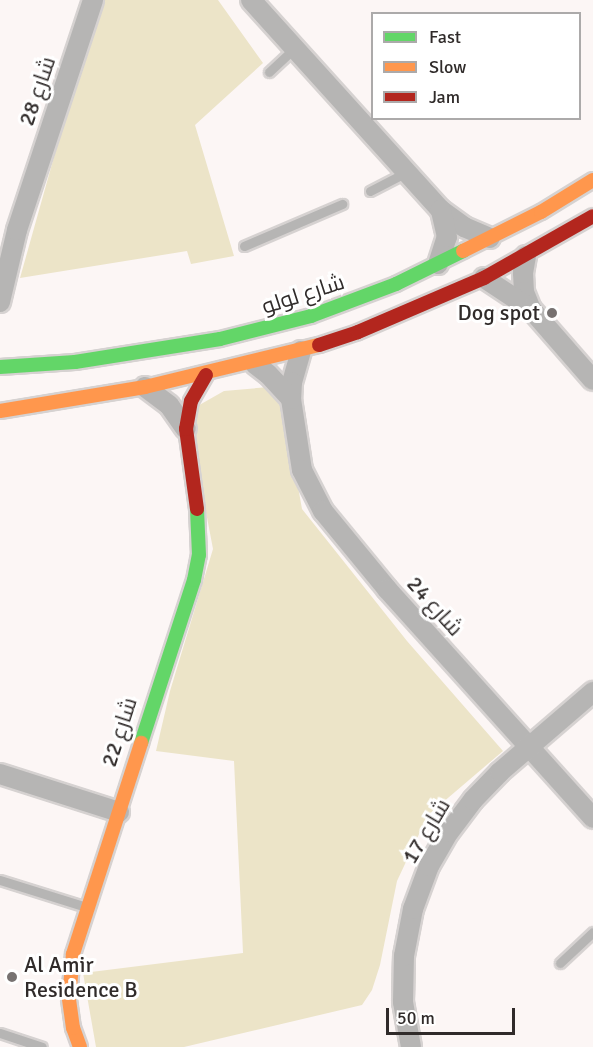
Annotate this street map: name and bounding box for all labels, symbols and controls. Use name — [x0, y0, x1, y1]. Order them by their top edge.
legend — [371, 12, 581, 120]
text: Fast — [429, 26, 461, 48]
street label: شارع 28 — [13, 53, 61, 129]
text: Slow — [429, 56, 466, 78]
text: Jam — [429, 86, 460, 108]
street label: شارع لولو — [259, 268, 347, 320]
place label: Dog spot — [458, 300, 540, 326]
marker: Dog spot — [545, 306, 559, 320]
street label: شارع 24 — [401, 571, 469, 641]
street label: شارع 22 — [95, 694, 143, 770]
street label: شارع 17 — [396, 794, 456, 868]
place label: Al Amir Residence B — [24, 951, 138, 1002]
marker: Al Amir Residence B — [5, 970, 19, 984]
scale bar — [389, 996, 518, 1034]
text: 50 m — [397, 1007, 435, 1029]

